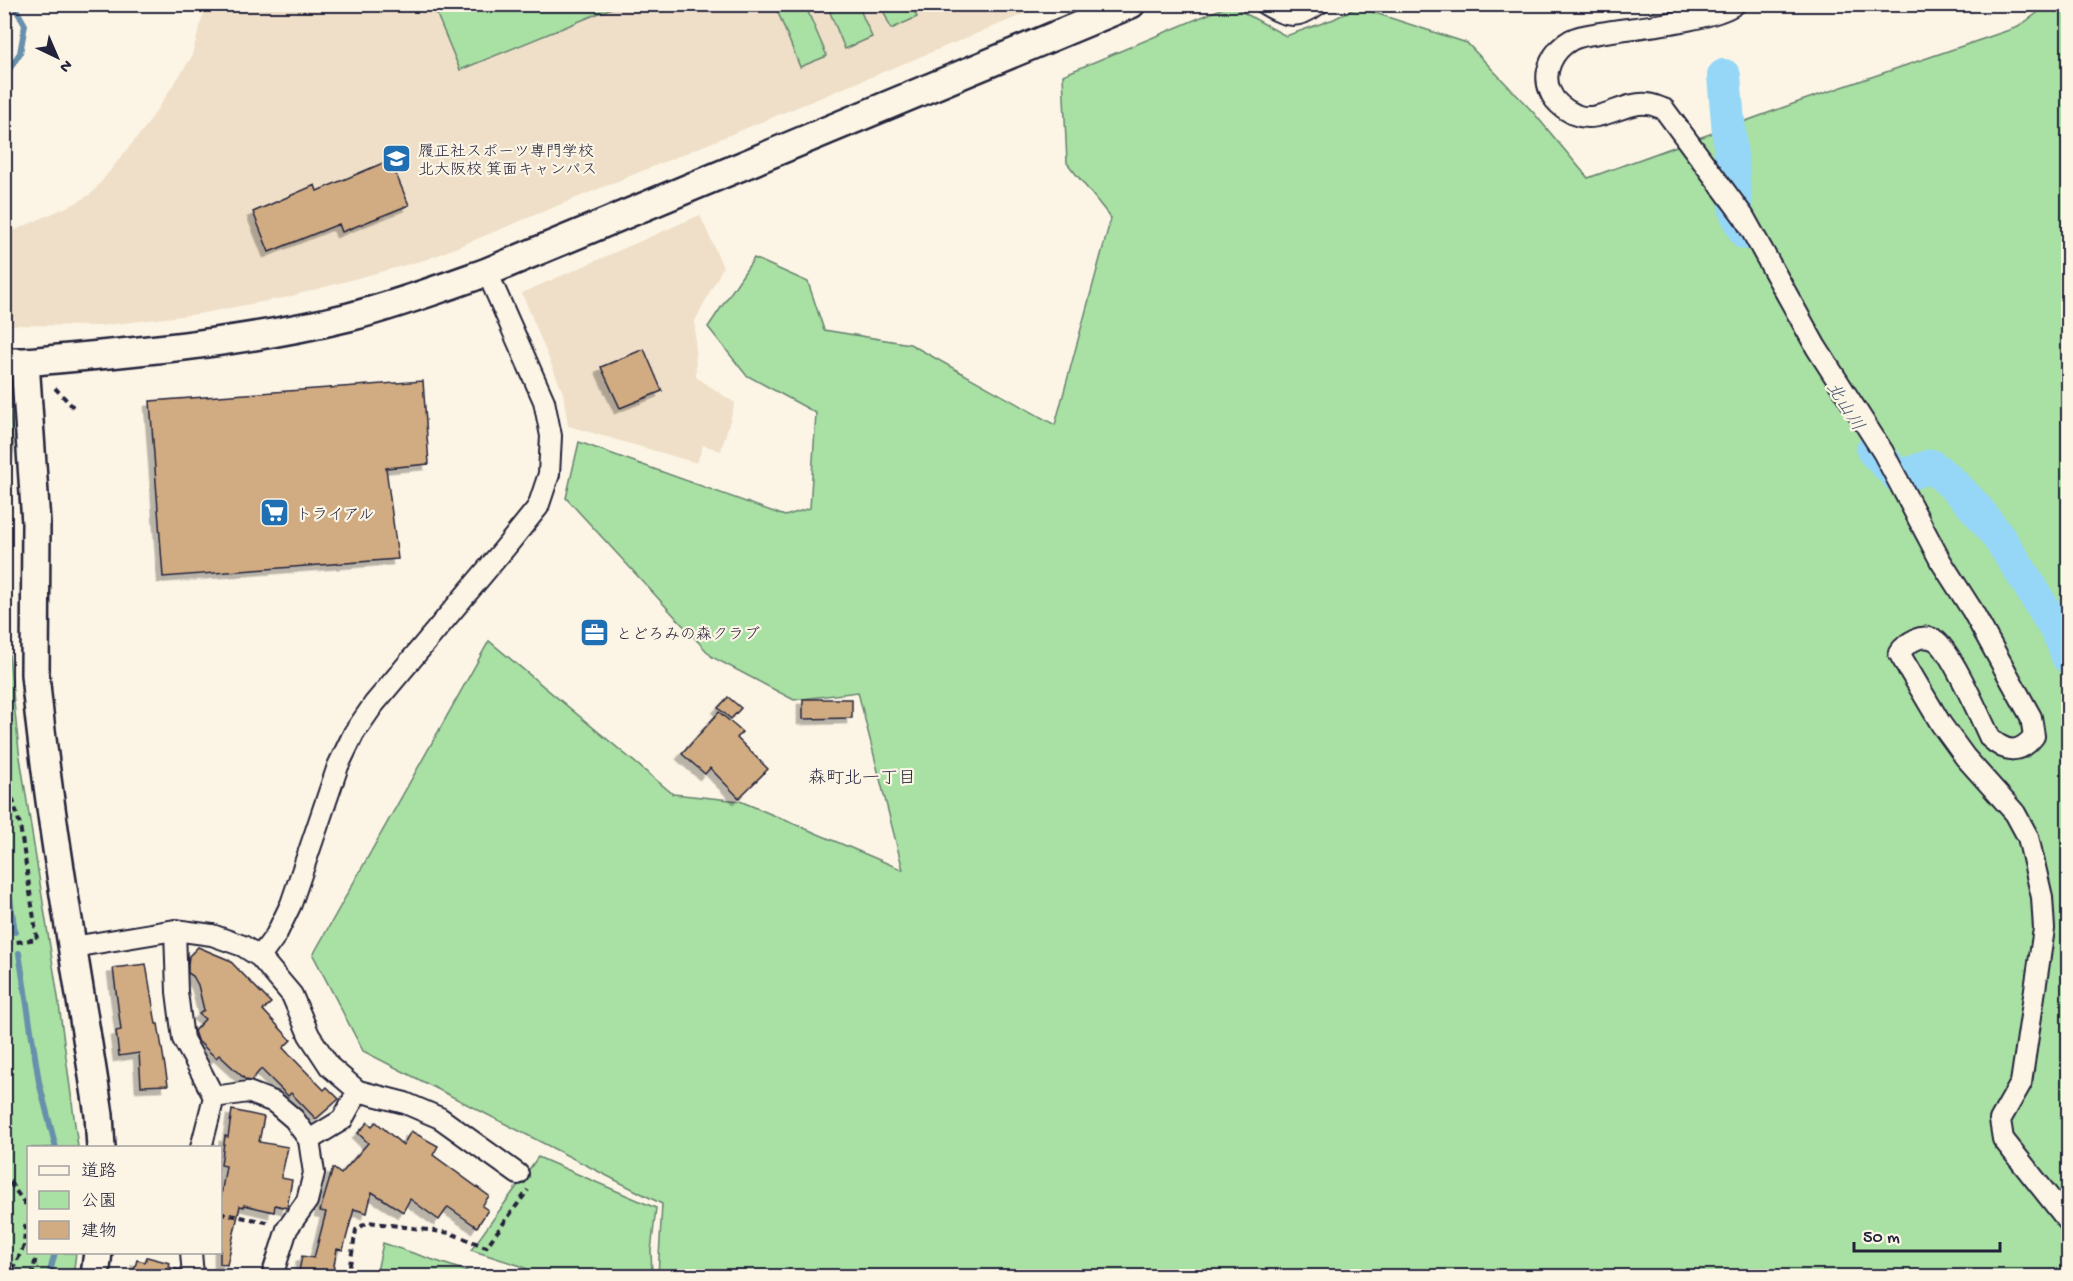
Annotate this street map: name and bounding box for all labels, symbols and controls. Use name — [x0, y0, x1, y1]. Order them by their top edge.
north arrow — [27, 27, 87, 87]
text: N — [54, 55, 75, 76]
place label: 履正社スポーツ専門学校 北大阪校 箕面キャンパス — [418, 142, 597, 181]
school or university icon: 履正社スポーツ専門学校 北大阪校 箕面キャンパス — [381, 143, 413, 175]
water label: 北山川 — [1821, 379, 1867, 436]
supermarket icon: トライアル — [259, 497, 291, 529]
place label: トライアル — [296, 507, 374, 526]
office icon: とどろみの森クラブ — [579, 617, 611, 649]
place label: とどろみの森クラブ — [616, 625, 760, 646]
district label: 森町北一丁目 — [808, 768, 916, 790]
legend — [27, 1146, 222, 1254]
text: 道路 — [81, 1161, 117, 1183]
text: 公園 — [81, 1192, 117, 1213]
scale bar — [1854, 1215, 2000, 1253]
text: 建物 — [81, 1221, 117, 1243]
text: 50 m — [1863, 1228, 1900, 1249]

